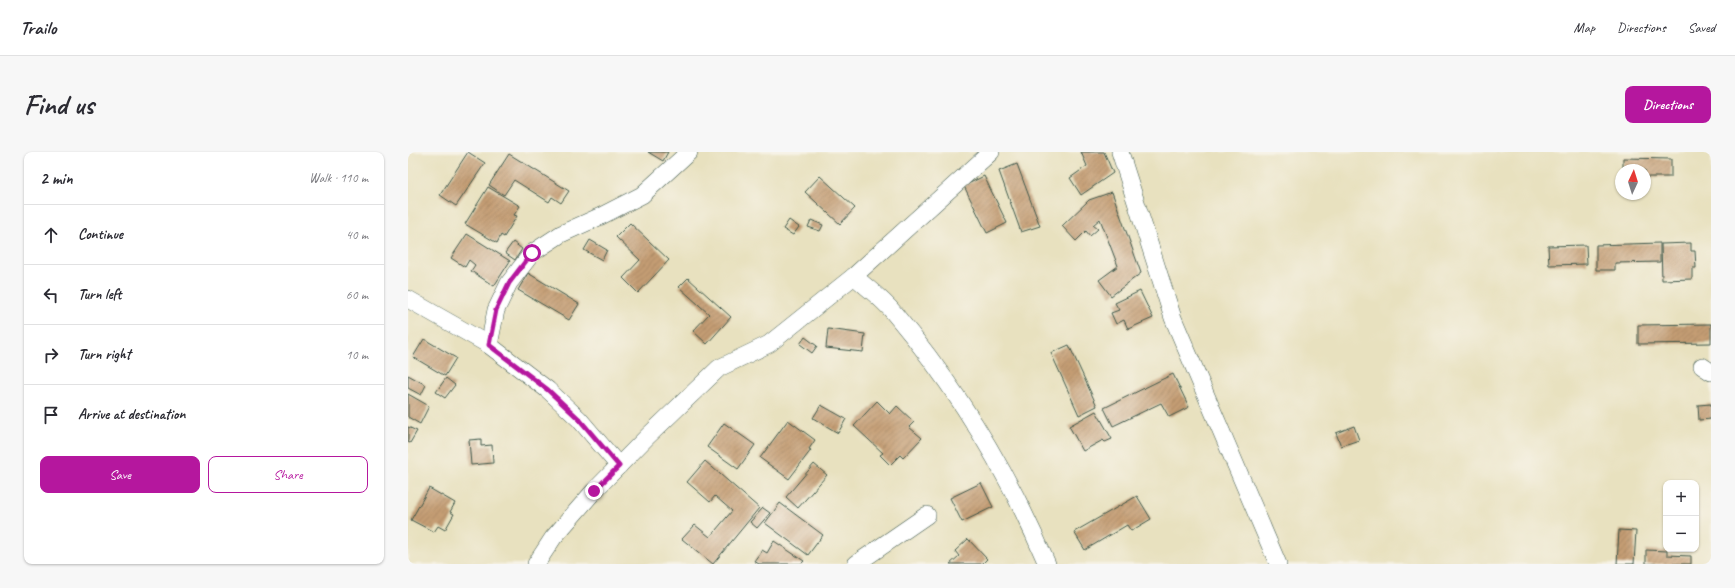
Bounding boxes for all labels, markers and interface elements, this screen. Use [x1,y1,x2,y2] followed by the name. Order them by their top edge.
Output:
[20,16,56,40] text: Trailo
[1574,19,1595,36] text: Map
[1617,19,1666,36] text: Directions
[1688,19,1715,36] text: Saved
[1625,86,1711,123] button: Directions
[24,87,94,122] text: Find us
[1615,164,1651,200] north arrow
[40,168,73,189] text: 2 min
[309,170,368,186] text: Walk · 110 m
[40,224,62,246] icon: ahead
[78,225,123,244] text: Continue
[346,227,368,243] text: 40 m
[523,244,541,262] route start
[40,284,62,306] icon: left
[78,285,121,304] text: Turn left
[346,287,368,303] text: 60 m
[40,344,62,366] icon: right
[78,345,131,364] text: Turn right
[346,347,368,363] text: 10 m
[40,404,62,426] icon: arrive
[78,405,185,424] text: Arrive at destination
[40,456,200,493] button: Save
[208,456,368,493] button: Share
[1663,480,1699,552] map controls
[1663,480,1699,516] button: +
[585,482,603,500] route end
[1663,516,1699,552] button: −

